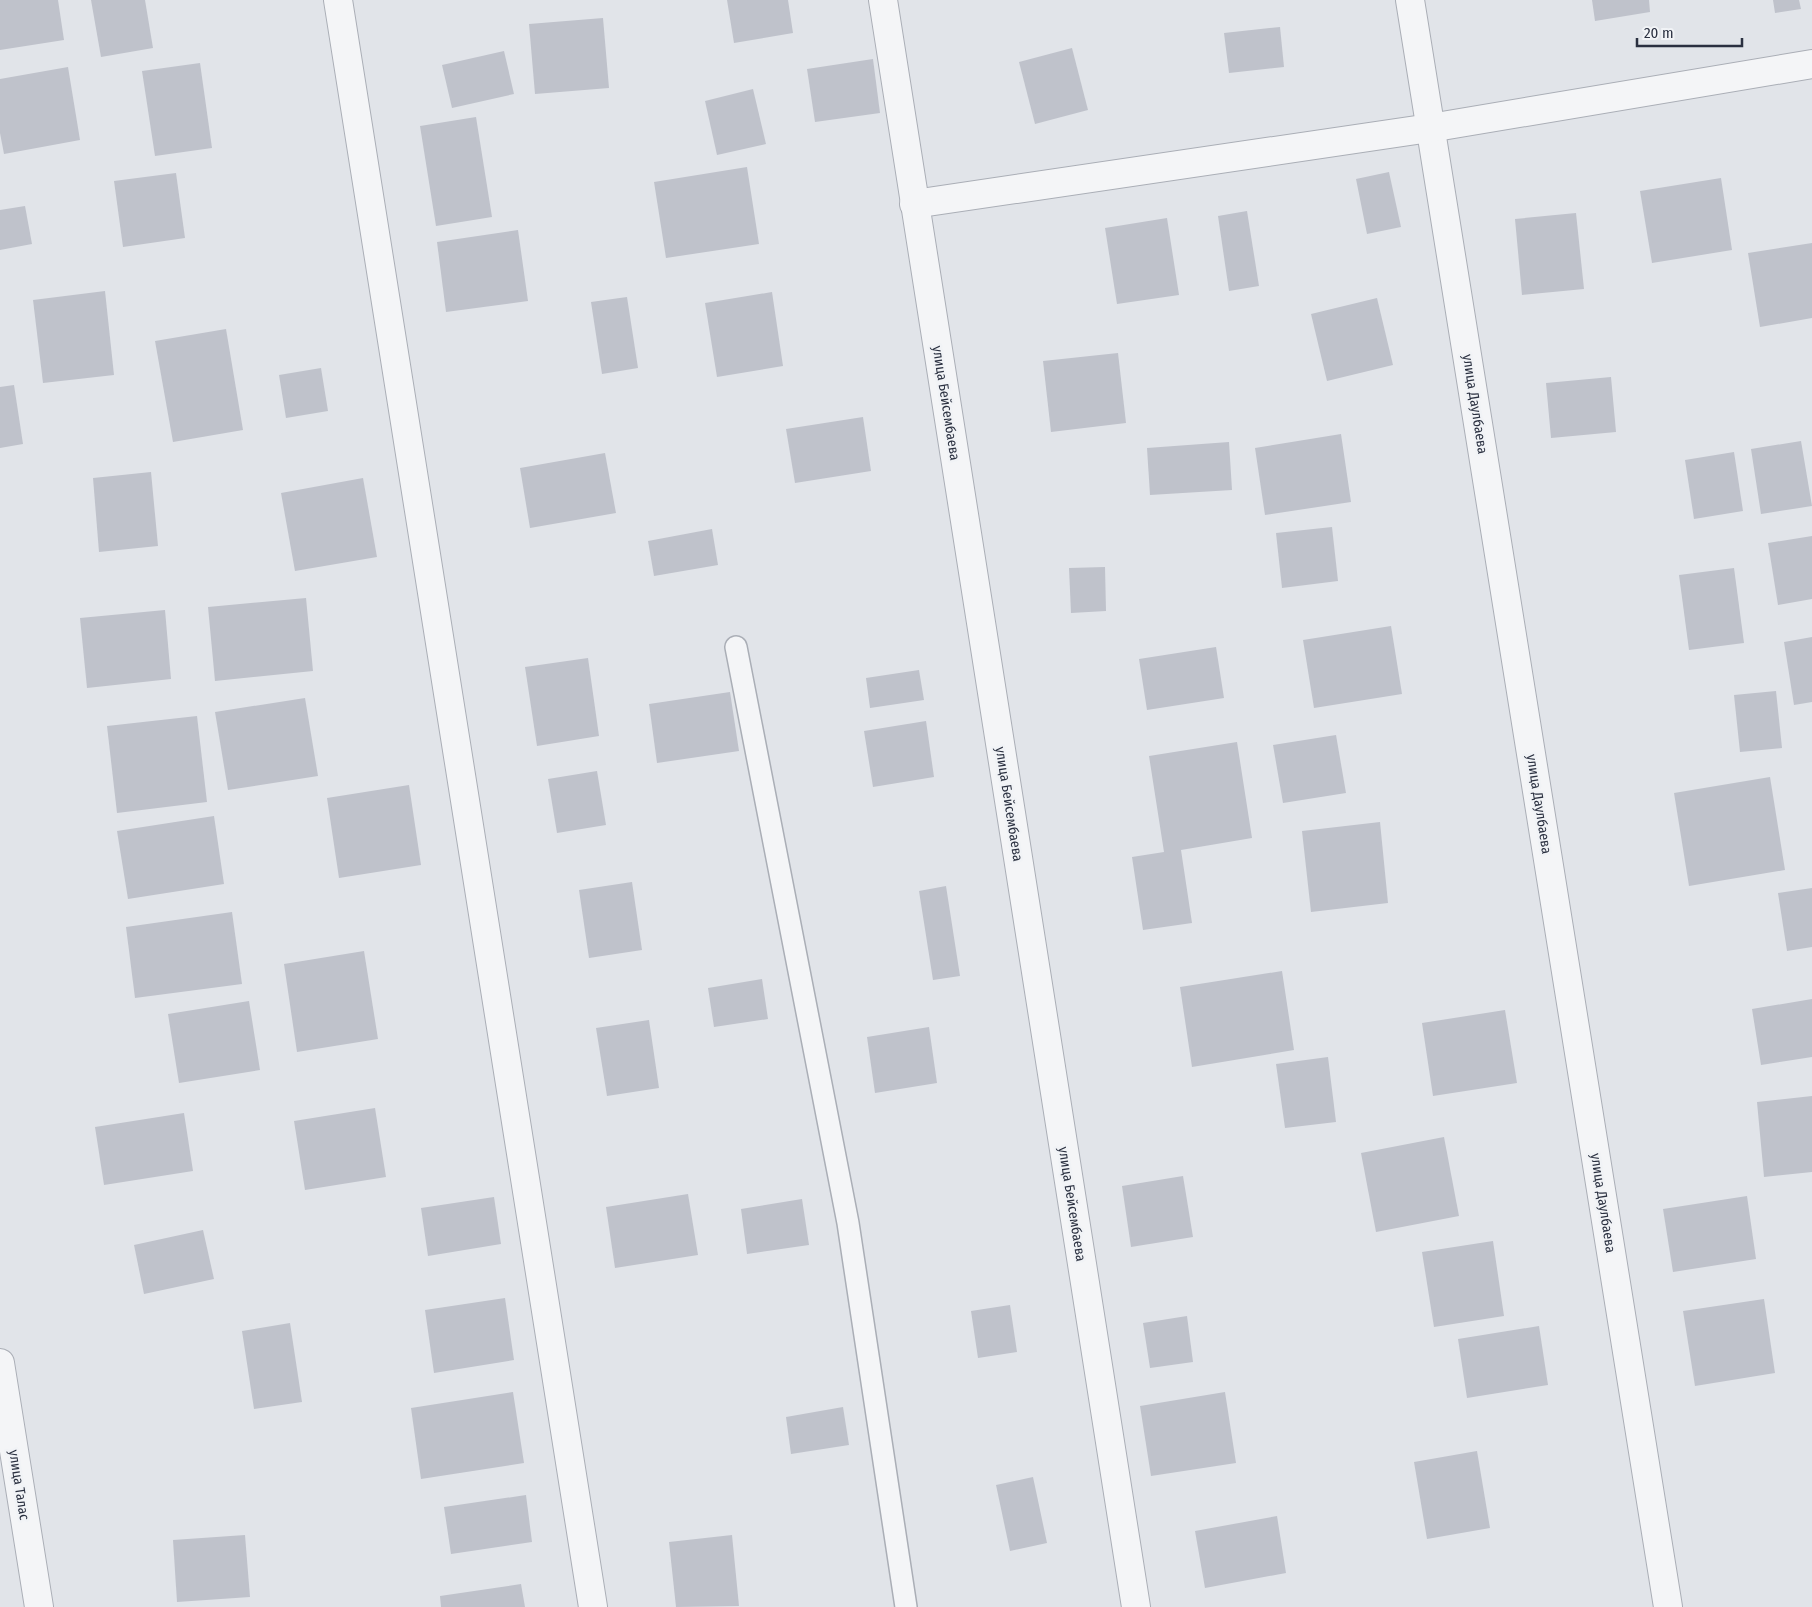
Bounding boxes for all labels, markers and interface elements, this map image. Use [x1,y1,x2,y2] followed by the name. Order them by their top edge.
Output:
[1637,15,1742,47] scale bar
[1644,24,1674,42] text: 20 m
[929,344,963,462] street label: улица Бейсембаева
[1459,353,1491,455] street label: улица Даулбаева
[992,745,1026,863] street label: улица Бейсембаева
[1523,753,1555,855] street label: улица Даулбаева
[1055,1145,1089,1263] street label: улица Бейсембаева
[1587,1152,1619,1254] street label: улица Даулбаева
[5,1449,33,1521] street label: улица Талас

